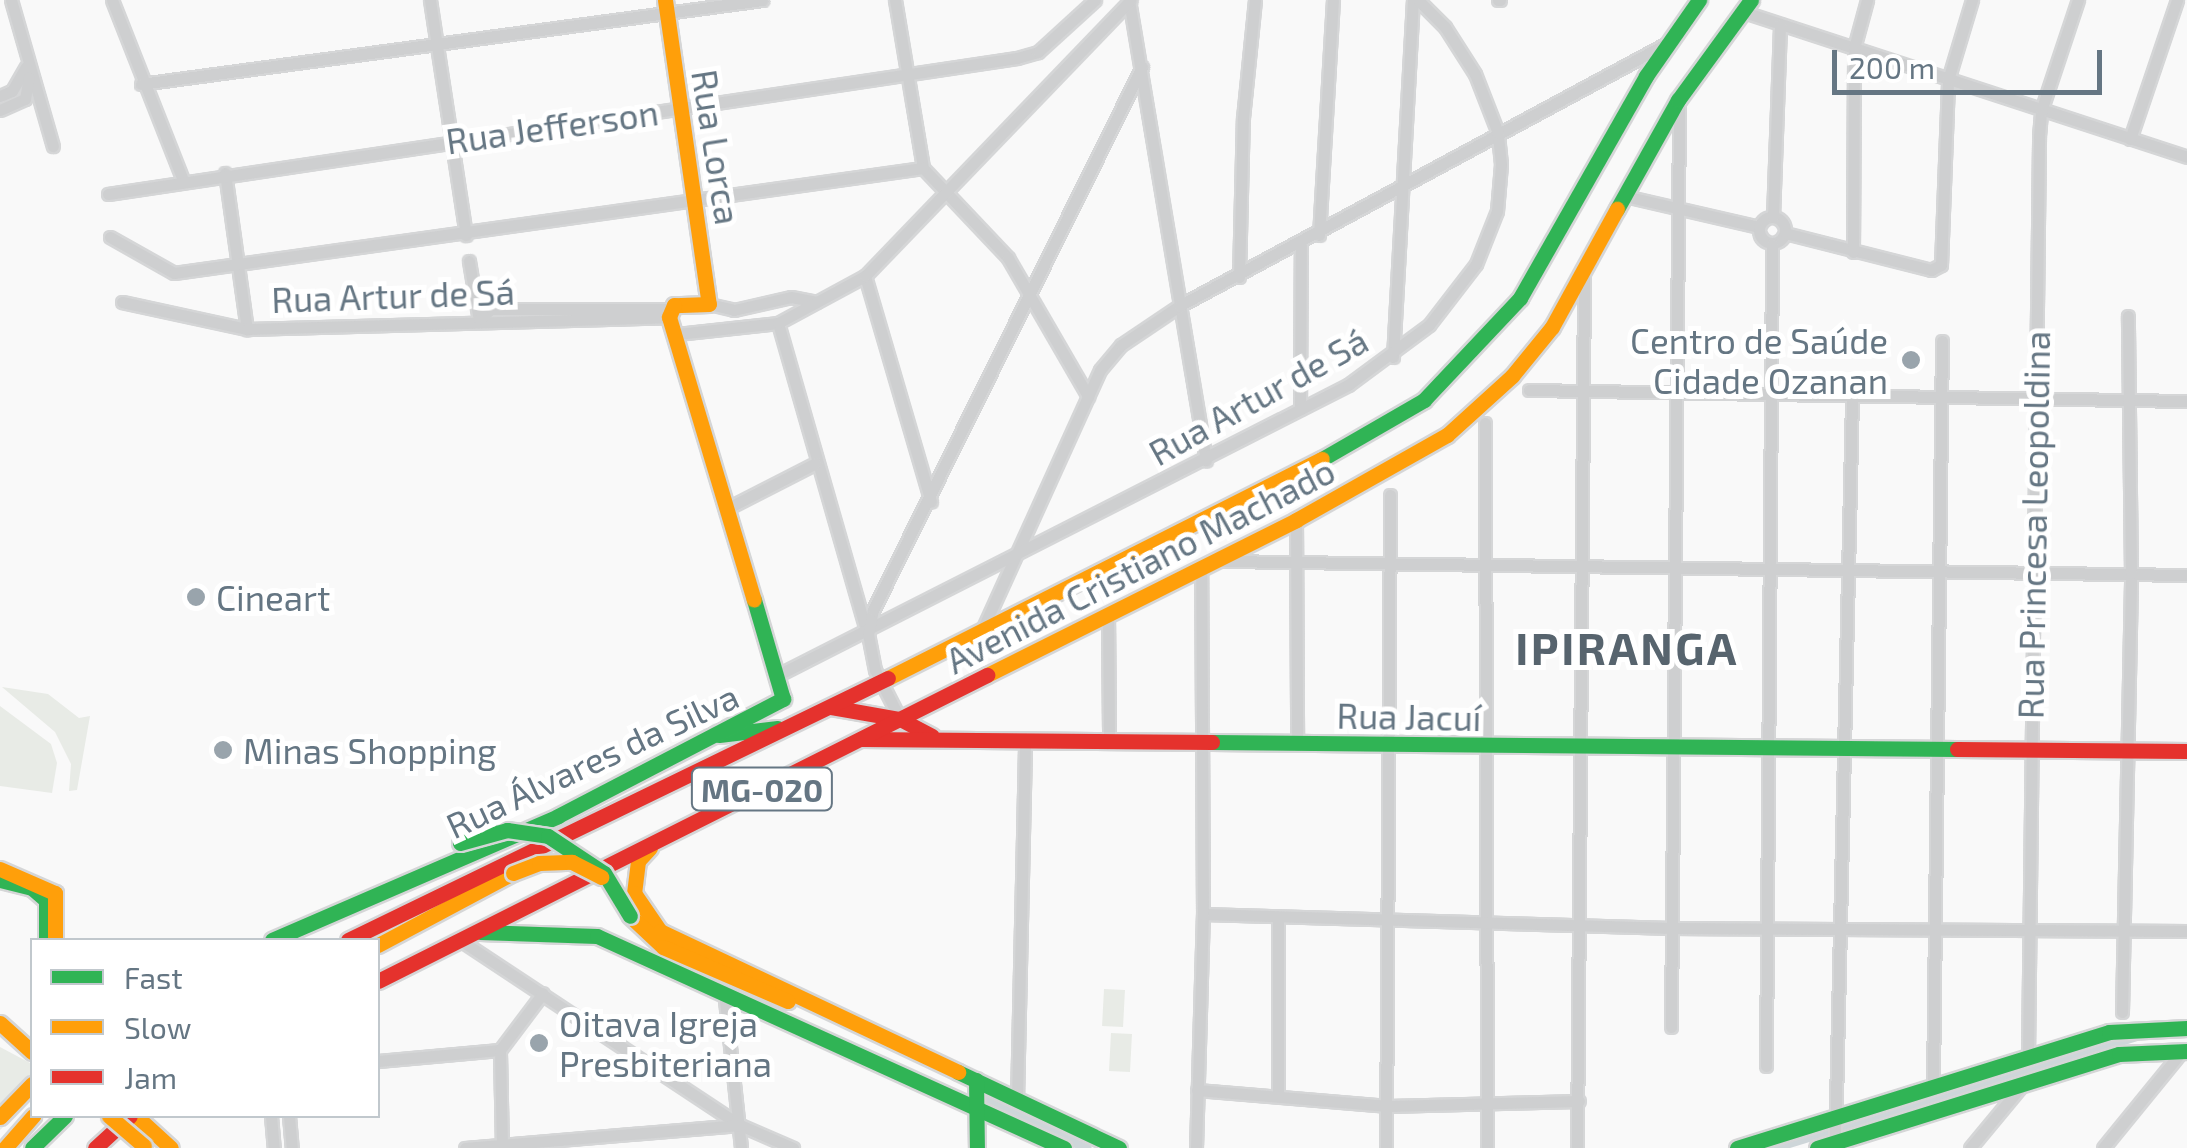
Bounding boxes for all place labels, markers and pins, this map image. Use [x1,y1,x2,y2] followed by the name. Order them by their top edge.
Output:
[1630,319,1888,401] place label: Centro de Saúde Cidade Ozanan
[1898,347,1924,373] marker: Centro de Saúde Cidade Ozanan
[216,576,330,618] place label: Cineart
[185,586,207,608] marker: Cineart
[243,729,497,771] place label: Minas Shopping
[212,739,234,761] marker: Minas Shopping
[559,1002,772,1084] place label: Oitava Igreja Presbiteriana
[528,1032,550,1054] marker: Oitava Igreja Presbiteriana

